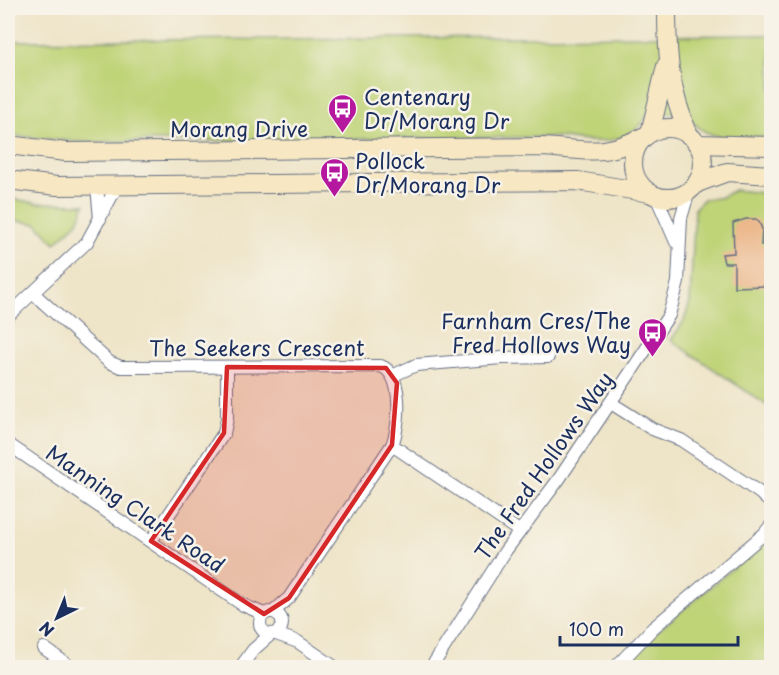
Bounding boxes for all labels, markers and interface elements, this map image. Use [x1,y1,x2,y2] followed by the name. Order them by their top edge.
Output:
[364,80,510,136] place label: Centenary Dr/Morang Dr
[327,92,359,134] bus stop icon: Centenary Dr/Morang Dr
[170,112,308,144] street label: Morang Drive
[355,144,501,200] place label: Pollock Dr/Morang Dr
[318,156,350,198] bus stop icon: Pollock Dr/Morang Dr
[441,304,631,360] place label: Farnham Cres/The Fred Hollows Way
[636,316,668,358] bus stop icon: Farnham Cres/The Fred Hollows Way
[149,331,365,363] street label: The Seekers Crescent
[466,364,620,566] street label: The Fred Hollows Way
[40,436,232,580] street label: Manning Clark Road
[27,588,87,648] north arrow
[560,609,738,647] scale bar
[569,615,624,642] text: 100 m
[33,617,59,643] text: N

